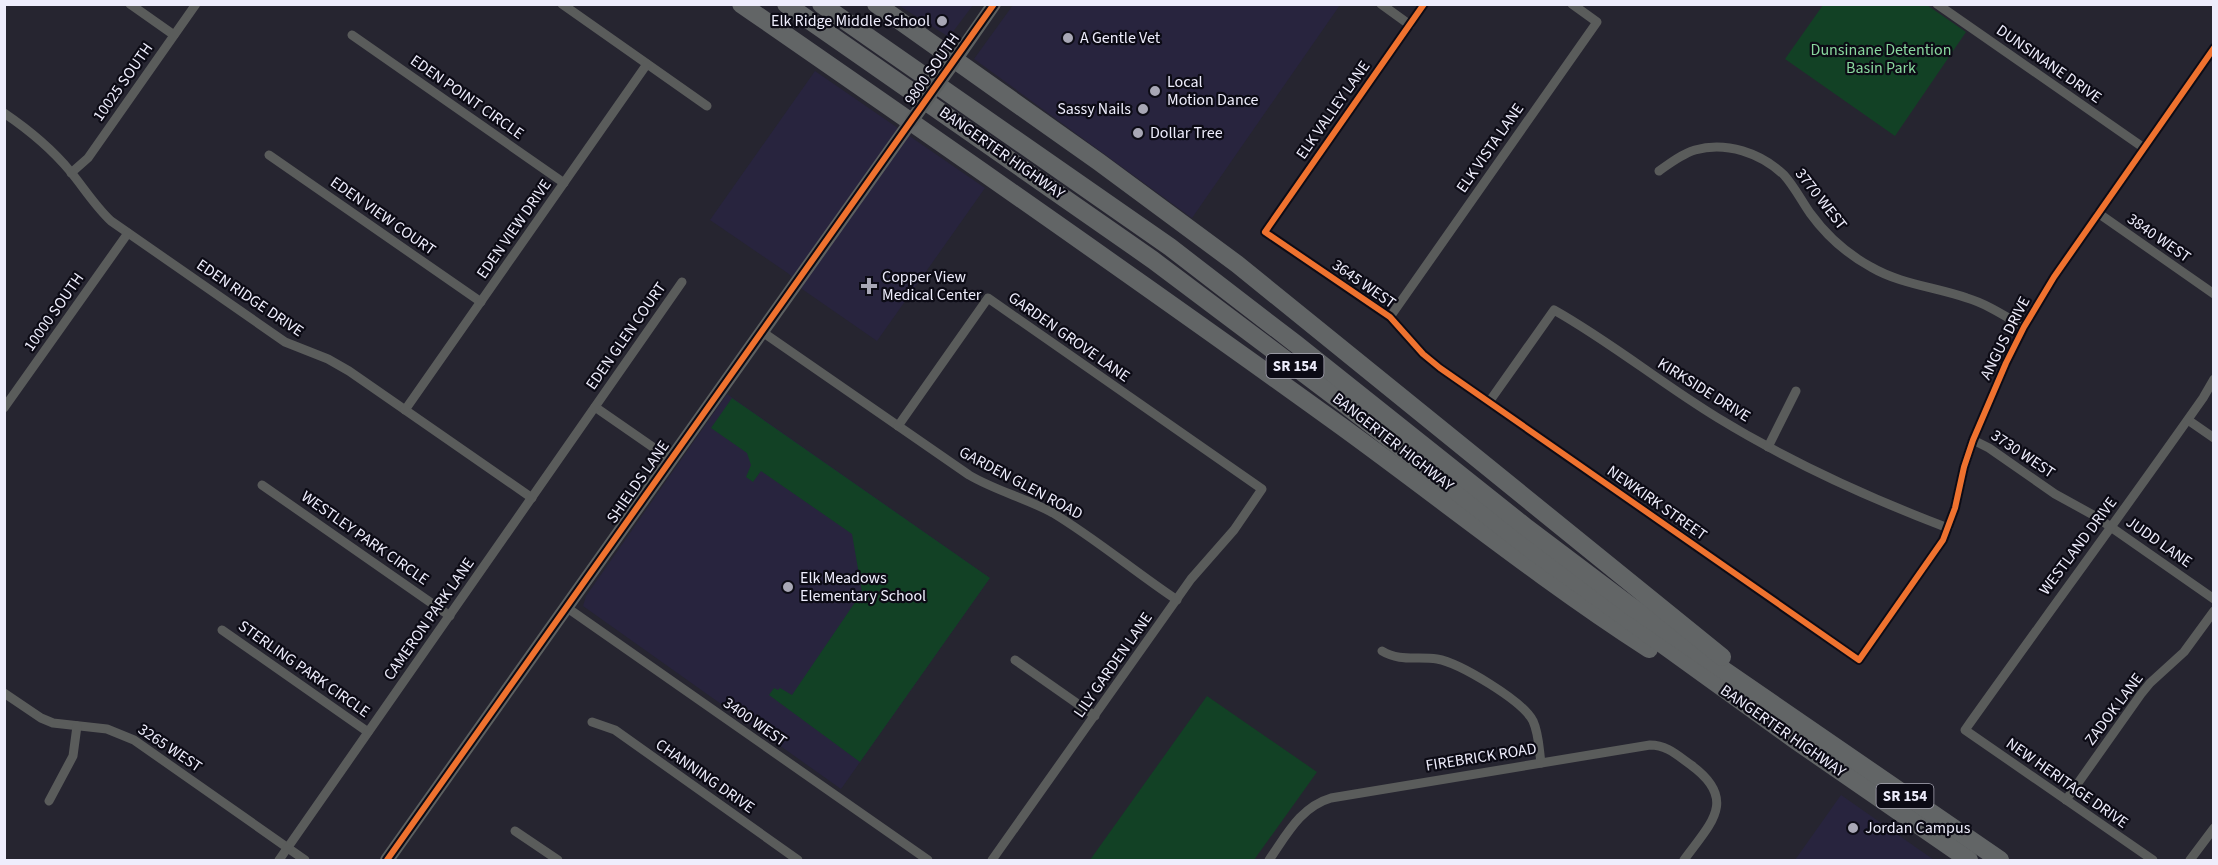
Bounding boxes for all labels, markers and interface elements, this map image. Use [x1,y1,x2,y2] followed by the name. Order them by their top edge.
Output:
[771,10,930,32] place label: Elk Ridge Middle School
[935,14,949,28] marker: Elk Ridge Middle School
[1992,19,2106,109] street label: DUNSINANE DRIVE
[1080,27,1161,49] place label: A Gentle Vet
[899,28,965,110] street label: 9800 SOUTH
[1061,31,1075,45] marker: A Gentle Vet
[88,38,158,126] street label: 10025 SOUTH
[1811,39,1951,79] park label: Dunsinane Detention Basin Park
[406,50,528,144] street label: EDEN POINT CIRCLE
[1291,56,1375,164] street label: ELK VALLEY LANE
[1167,71,1259,111] place label: Local Motion Dance
[1148,84,1162,98] marker: Local Motion Dance
[1057,98,1131,120] place label: Sassy Nails
[1451,99,1529,197] street label: ELK VISTA LANE
[935,101,1069,205] street label: BANGERTER HIGHWAY
[1136,102,1150,116] marker: Sassy Nails
[1150,122,1223,144] place label: Dollar Tree
[1131,126,1145,140] marker: Dollar Tree
[1790,164,1852,235] street label: 3770 WEST
[326,171,440,261] street label: EDEN VIEW COURT
[472,175,556,283] street label: EDEN VIEW DRIVE
[2123,208,2195,268] street label: 3840 WEST
[192,254,308,342] street label: EDEN RIDGE DRIVE
[1328,254,1400,314] street label: 3645 WEST
[882,266,982,306] place label: Copper View Medical Center
[19,268,89,356] street label: 10000 SOUTH
[581,277,672,394] street label: EDEN GLEN COURT
[860,277,878,295] marker: Copper View Medical Center
[1004,287,1134,387] street label: GARDEN GROVE LANE
[1975,293,2035,383] street label: ANGUS DRIVE
[1653,353,1755,427] street label: KIRKSIDE DRIVE
[1266,354,1324,378] road number: SR 154
[1328,388,1459,497] street label: BANGERTER HIGHWAY
[1987,425,2060,484] street label: 3730 WEST
[601,436,675,528] street label: SHIELDS LANE
[955,441,1087,525] street label: GARDEN GLEN ROAD
[1602,460,1712,546] street label: NEWKIRK STREET
[297,486,433,590] street label: WESTLEY PARK CIRCLE
[2034,492,2122,600] street label: WESTLAND DRIVE
[2121,511,2197,573] street label: JUDD LANE
[378,553,480,685] street label: CAMERON PARK LANE
[800,567,926,607] place label: Elk Meadows Elementary School
[781,580,795,594] marker: Elk Meadows Elementary School
[1068,608,1158,722] street label: LILY GARDEN LANE
[234,615,374,723] street label: STERLING PARK CIRCLE
[2080,668,2148,750] street label: ZADOK LANE
[1716,679,1850,783] street label: BANGERTER HIGHWAY
[719,692,791,752] street label: 3400 WEST
[134,719,207,778] street label: 3265 WEST
[2001,733,2133,833] street label: NEW HERITAGE DRIVE
[651,734,759,818] street label: CHANNING DRIVE
[1424,737,1538,777] street label: FIREBRICK ROAD
[1876,784,1934,808] road number: SR 154
[1865,817,1971,839] place label: Jordan Campus
[1846,821,1860,835] marker: Jordan Campus

